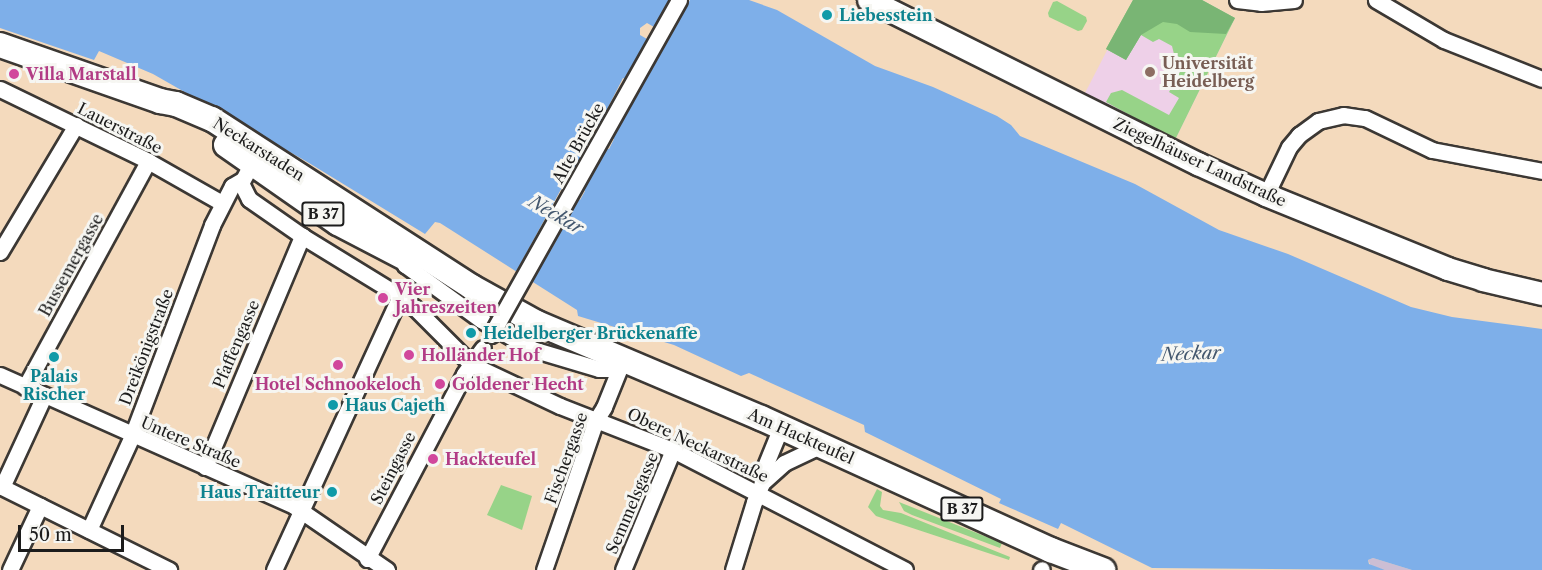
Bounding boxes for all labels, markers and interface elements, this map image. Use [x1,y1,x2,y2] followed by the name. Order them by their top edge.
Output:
[839,5,933,25] place label: Liebesstein
[820,8,834,22] marker: Liebesstein
[1162,53,1254,91] place label: Universität Heidelberg
[26,64,137,84] place label: Villa Marstall
[1143,65,1157,79] marker: Universität Heidelberg
[7,67,21,81] marker: Villa Marstall
[75,99,165,157] street label: Lauerstraße
[548,99,608,187] street label: Alte Brücke
[210,113,308,185] street label: Neckarstaden
[1111,113,1289,211] street label: Ziegelhäuser Landstraße
[525,191,587,239] water label: Neckar
[300,202,346,226] road number: B 37
[35,210,107,320] street label: Bussemergasse
[395,279,497,317] place label: Vier Jahreszeiten
[115,286,177,408] street label: Dreikönigstraße
[376,291,390,305] marker: Vier Jahreszeiten
[209,297,263,391] street label: Pfaffengasse
[483,323,698,343] place label: Heidelberger Brückenaffe
[464,326,478,340] marker: Heidelberger Brückenaffe
[1161,342,1221,366] water label: Neckar
[421,345,540,365] place label: Holländer Hof
[402,348,416,362] marker: Holländer Hof
[47,350,61,364] marker: Palais Rischer
[331,358,345,372] marker: Hotel Schnookeloch
[23,366,85,404] place label: Palais Rischer
[255,374,421,394] place label: Hotel Schnookeloch
[452,374,584,394] place label: Goldener Hecht
[433,377,447,391] marker: Goldener Hecht
[345,395,445,415] place label: Haus Cajeth
[326,398,340,412] marker: Haus Cajeth
[624,404,772,486] street label: Obere Neckarstraße
[745,404,857,468] street label: Am Hackteufel
[541,410,591,506] street label: Fischergasse
[138,412,244,472] street label: Untere Straße
[367,429,419,507] street label: Steingasse
[445,449,536,469] place label: Hackteufel
[602,449,662,557] street label: Semmelsgasse
[426,452,440,466] marker: Hackteufel
[199,482,320,502] place label: Haus Traitteur
[325,485,339,499] marker: Haus Traitteur
[940,497,984,521] road number: B 37
[21,513,128,551] scale bar
[29,524,72,546] text: 50 m

